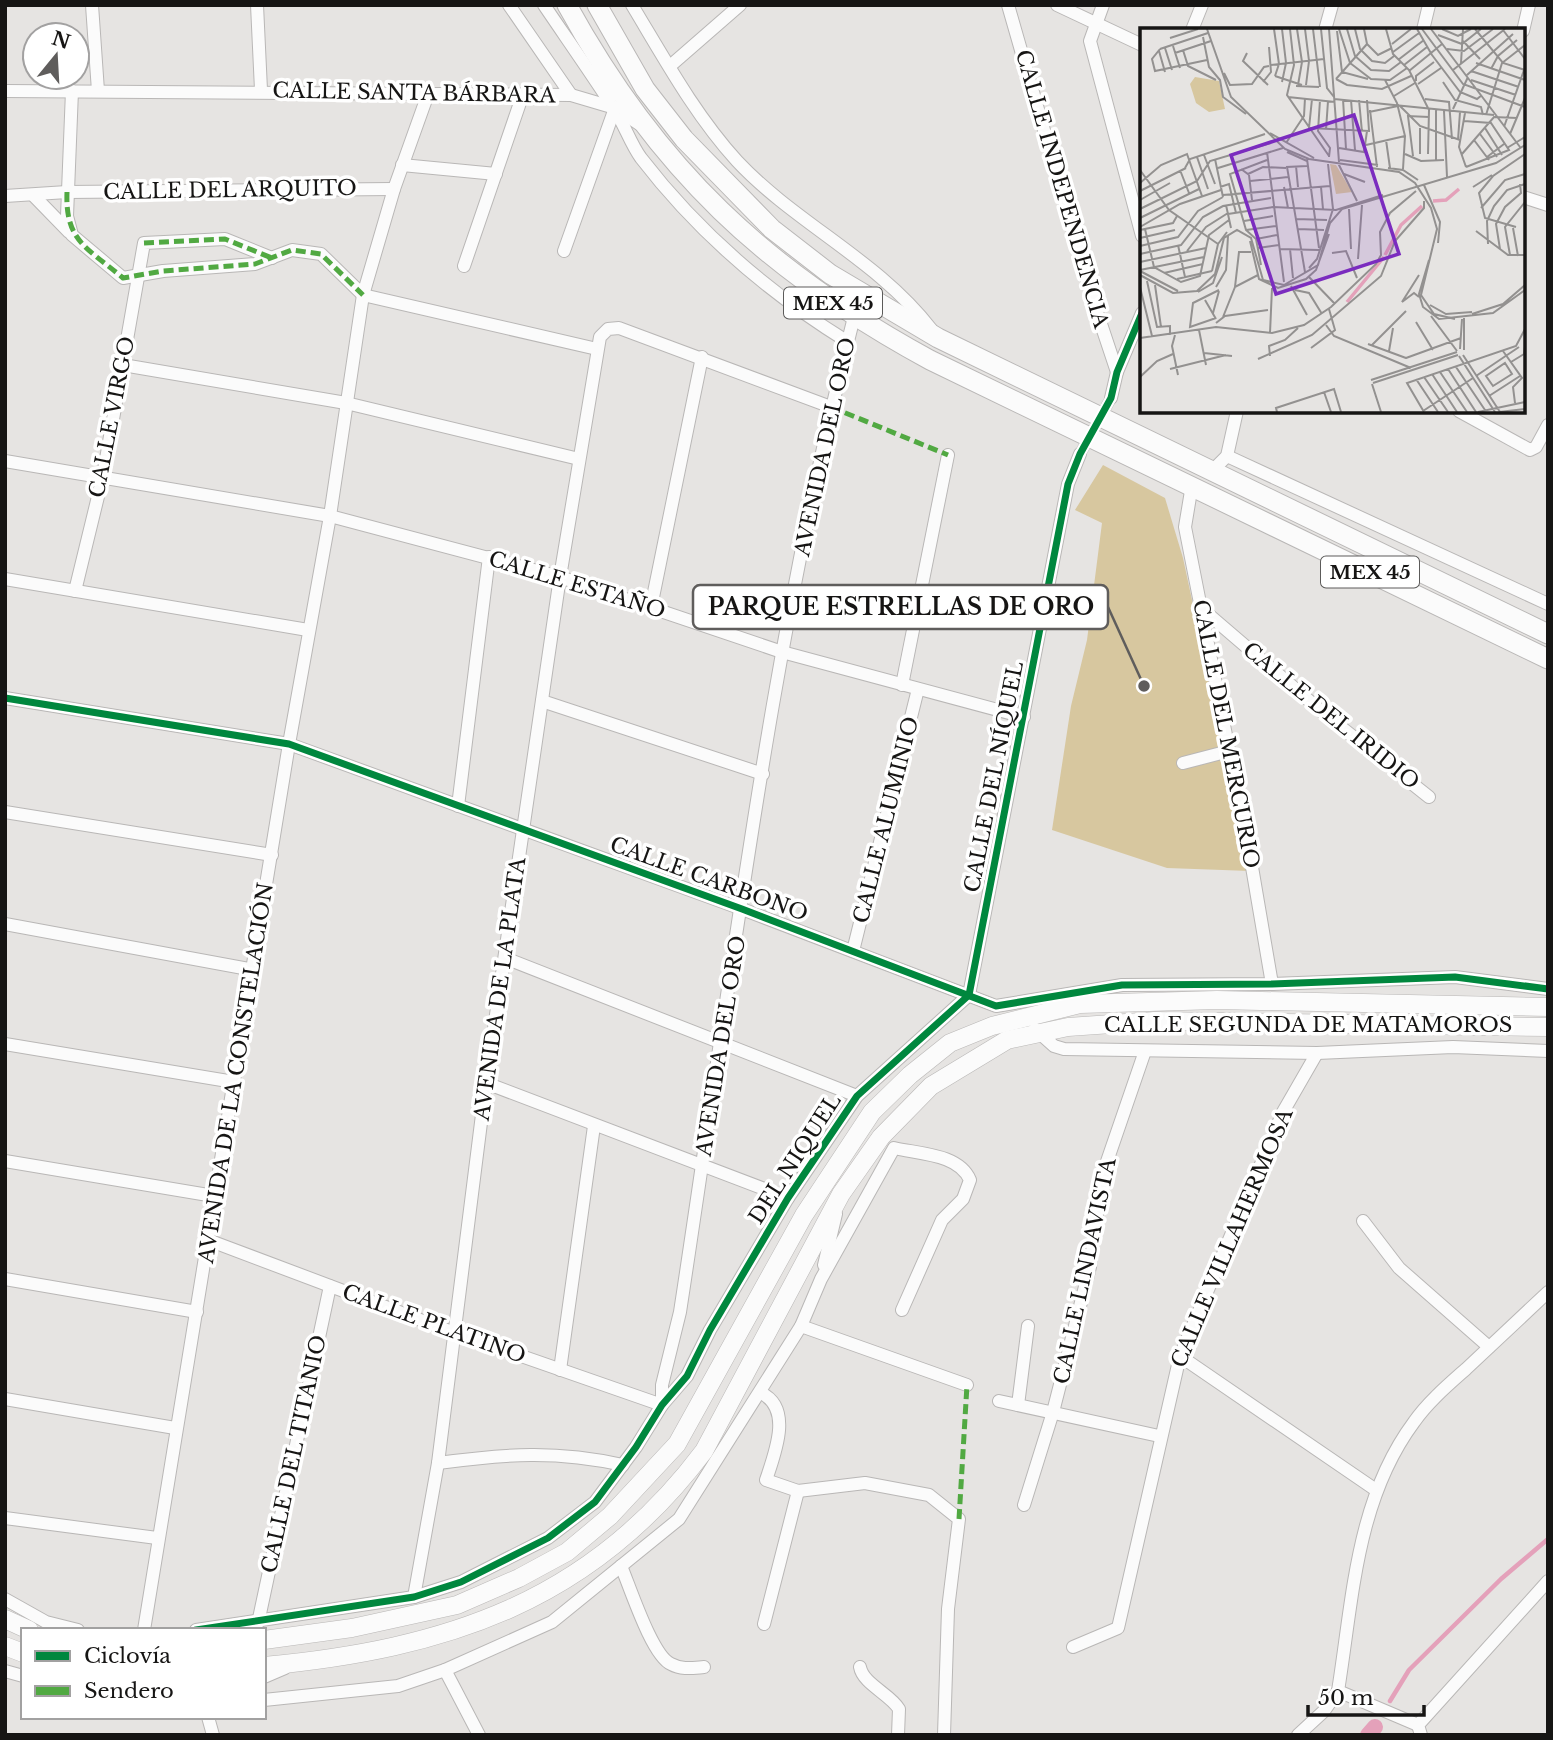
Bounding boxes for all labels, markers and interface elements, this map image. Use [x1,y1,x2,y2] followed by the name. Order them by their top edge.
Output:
[21,21,91,91] north arrow
[49,27,73,54] text: N
[1140,28,1525,413] inset map
[1010,47,1114,332] street label: CALLE INDEPENDENCIA
[272,78,557,108] street label: CALLE SANTA BÁRBARA
[103,175,357,205] street label: CALLE DEL ARQUITO
[784,288,882,318] road number: MEX 45
[84,334,140,500] street label: CALLE VIRGO
[789,335,861,560] street label: AVENIDA DEL ORO
[485,546,669,624] street label: CALLE ESTAÑO
[1321,556,1419,587] road number: MEX 45
[693,585,1108,629] callout: PARQUE ESTRELLAS DE ORO
[708,593,1094,621] text: PARQUE ESTRELLAS DE ORO
[1187,597,1265,871] street label: CALLE DEL MERCURIO
[1237,637,1425,795] street label: CALLE DEL IRIDIO
[959,659,1029,895] street label: CALLE DEL NÍQUEL
[848,714,924,926] street label: CALLE ALUMINIO
[606,831,812,927] street label: CALLE CARBONO
[469,855,531,1123] street label: AVENIDA DE LA PLATA
[193,881,279,1266] street label: AVENIDA DE LA CONSTELACIÓN
[691,934,751,1159] street label: AVENIDA DEL ORO
[1104,1012,1512,1038] street label: CALLE SEGUNDA DE MATAMOROS
[743,1089,847,1229] street label: DEL NIQUEL
[1166,1104,1299,1372] street label: CALLE VILLAHERMOSA
[1048,1155,1122,1386] street label: CALLE LINDAVISTA
[339,1279,529,1369] street label: CALLE PLATINO
[256,1333,332,1575] street label: CALLE DEL TITANIO
[21,1628,266,1719] legend
[84,1643,171,1669] text: Ciclovía
[1308,1674,1424,1718] scale bar
[84,1678,174,1704] text: Sendero
[1318,1685,1374,1711] text: 50 m

